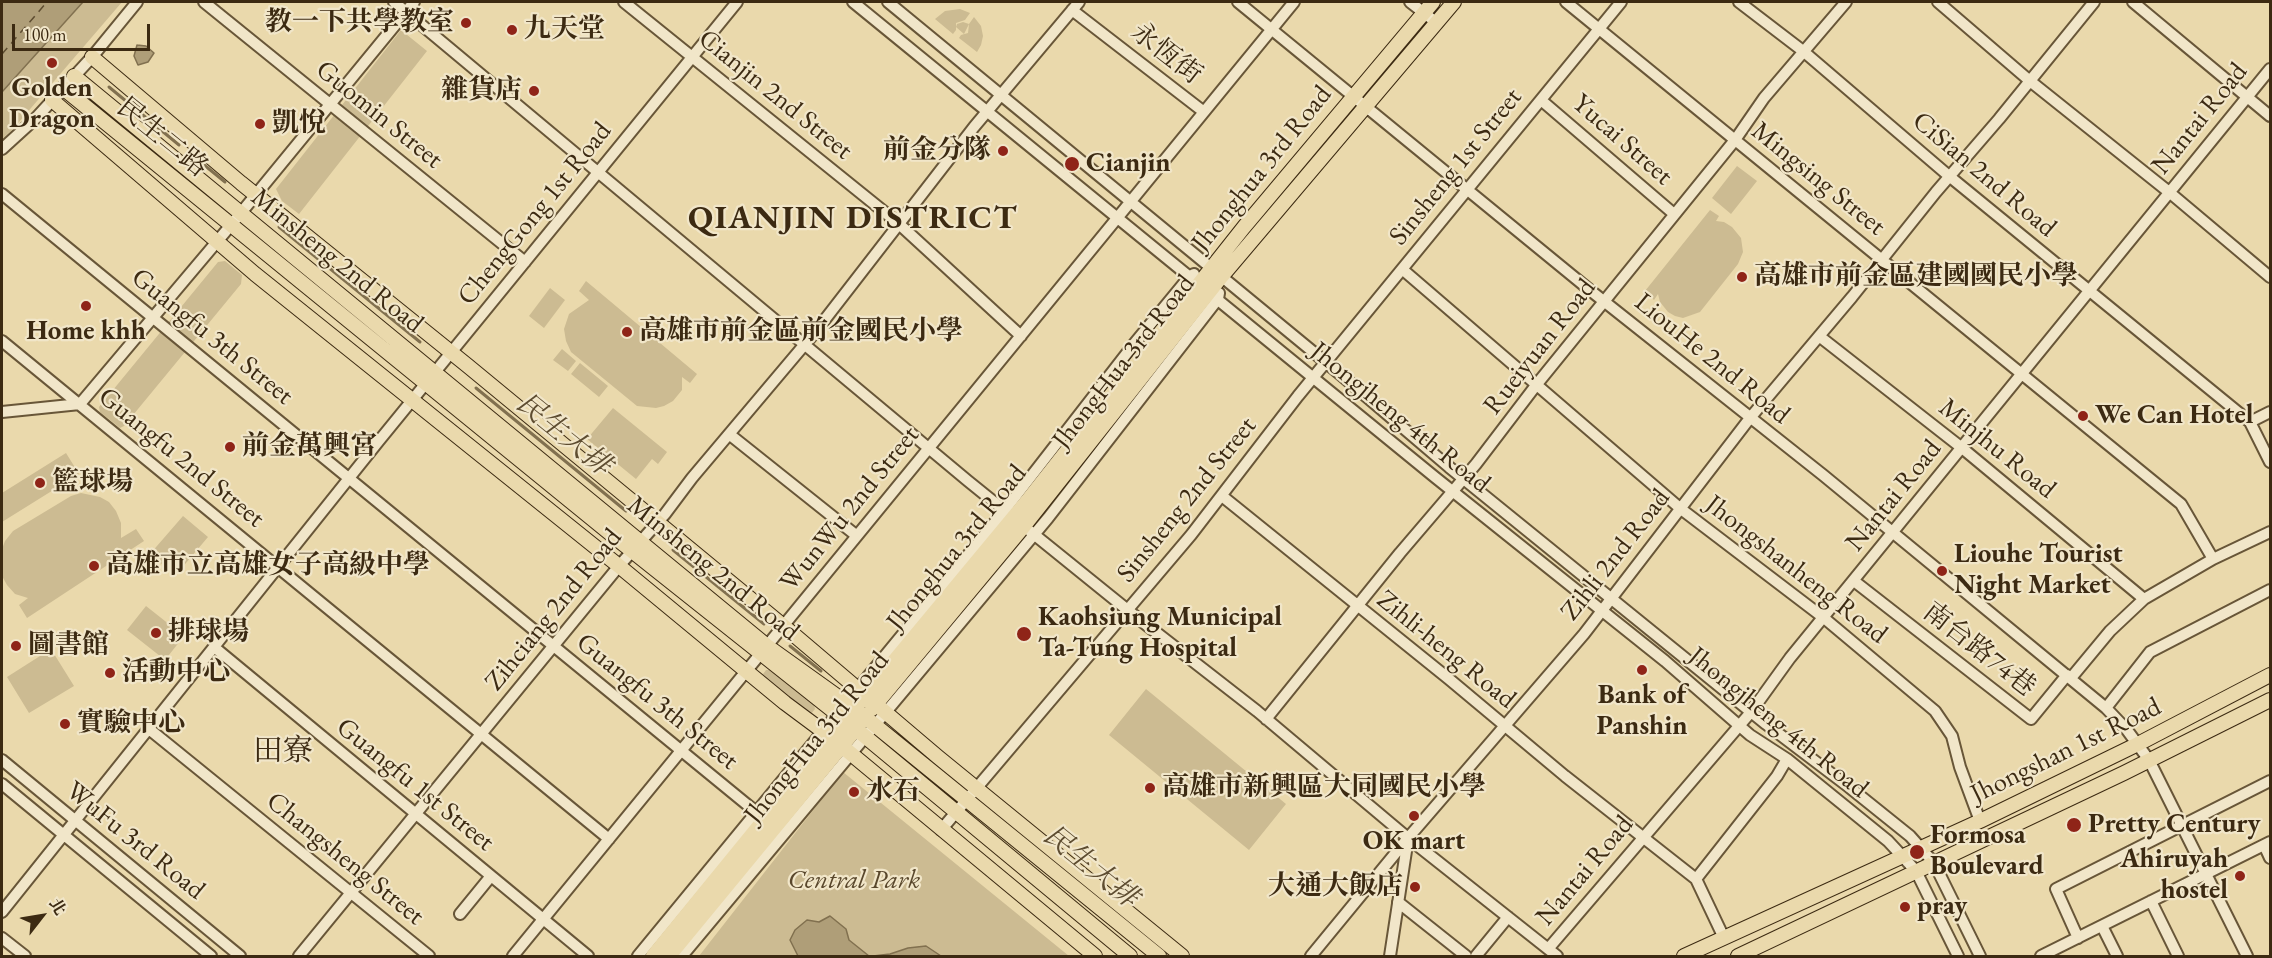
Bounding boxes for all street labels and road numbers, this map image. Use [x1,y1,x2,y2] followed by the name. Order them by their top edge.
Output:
[1124,16,1208,92] street label: 永恆街
[691,23,859,167] street label: Cianjin 2nd Street
[309,54,449,176] street label: Guomin Street
[2145,57,2255,181] street label: Nantai Road
[1185,79,1339,259] street label: Jhonghua 3rd Road
[1383,82,1529,252] street label: Sinsheng 1st Street
[1565,88,1679,192] street label: Yucai Street
[110,91,214,185] street label: 民生二路
[1905,105,2063,245] street label: CiSian 2nd Road
[1744,115,1892,243] street label: Mingsing Street
[451,116,619,312] street label: ChengGong 1st Road
[244,182,430,340] street label: Minsheng 2nd Road
[124,262,300,412] street label: Guangfu 3th Street
[1046,268,1202,456] street label: JhongHua 3rd Road
[1477,273,1603,421] street label: Rueiyuan Road
[1628,286,1796,432] street label: LiouHe 2nd Road
[1303,335,1497,501] street label: Jhongjheng 4th Road
[91,381,271,535] street label: Guangfu 2nd Street
[1932,392,2062,506] street label: Minjhu Road
[1110,411,1264,589] street label: Sinsheng 2nd Street
[773,420,927,598] street label: WunWu 2nd Street
[1839,434,1949,558] street label: Nantai Road
[880,458,1034,638] street label: Jhonghua 3rd Road
[1555,483,1677,627] street label: Zihli 2nd Road
[1698,489,1894,651] street label: Jhongshanheng Road
[620,490,806,648] street label: Minsheng 2nd Road
[479,522,629,698] street label: Zihciang 2nd Road
[1370,584,1522,716] street label: Zihli-heng Road
[1916,596,2042,704] street label: 南台路74巷
[569,627,745,777] street label: Guangfu 3th Street
[1681,640,1875,806] street label: Jhongjheng 4th Road
[738,645,896,831] street label: JhongHua 3rd Road
[1966,691,2166,811] street label: Jhongshan 1st Road
[330,711,500,859] street label: Guangfu 1st Street
[59,775,211,907] street label: WuFu 3rd Road
[260,785,430,933] street label: Changsheng Street
[1529,809,1641,933] street label: Nantai Road

